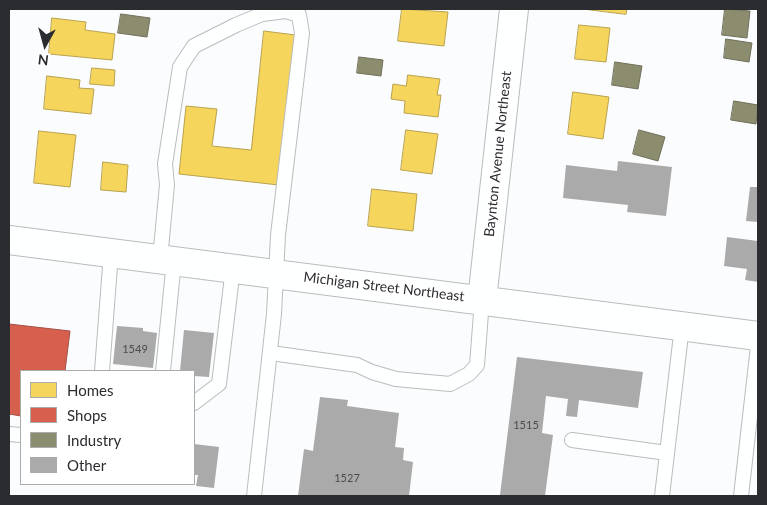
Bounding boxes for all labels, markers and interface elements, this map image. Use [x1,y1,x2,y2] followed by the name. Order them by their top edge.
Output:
[20,20,70,70] north arrow
[37,51,50,69] text: N
[481,70,515,238] street label: Baynton Avenue Northeast
[303,269,465,305] street label: Michigan Street Northeast
[122,342,148,356] house number: 1549
[20,370,195,485] legend
[67,381,113,399] text: Homes
[67,406,107,424] text: Shops
[513,418,539,432] house number: 1515
[67,431,121,449] text: Industry
[67,456,106,474] text: Other
[334,471,360,485] house number: 1527

